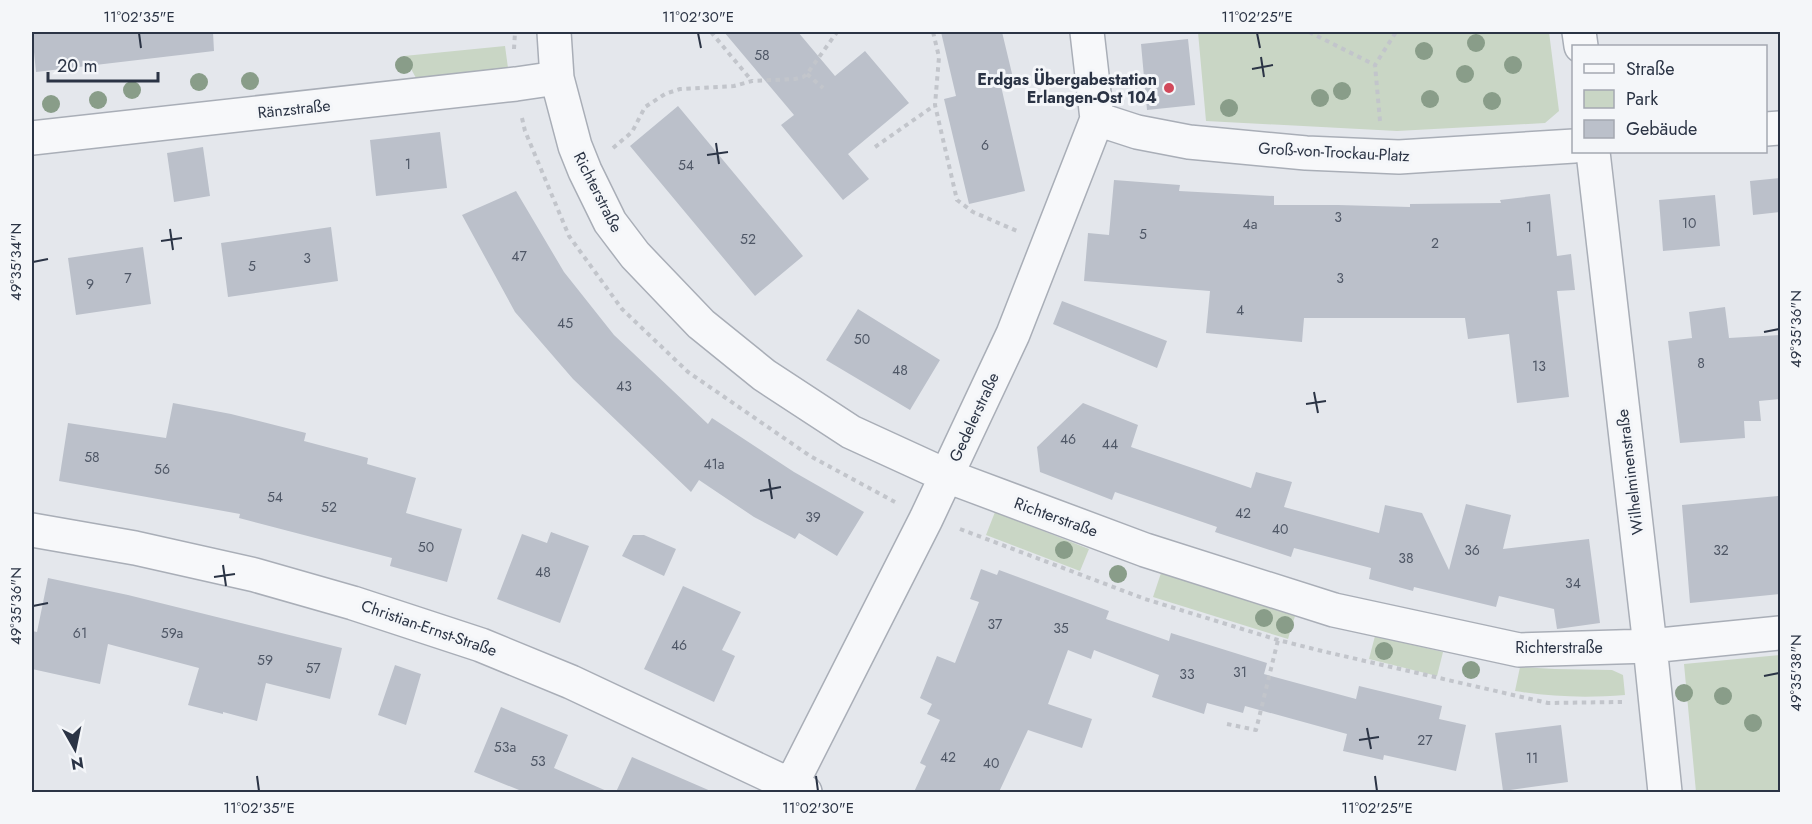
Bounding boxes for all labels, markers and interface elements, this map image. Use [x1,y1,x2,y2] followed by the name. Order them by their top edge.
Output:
[103,6,175,28] text: 11°02'35"E
[662,6,734,28] text: 11°02'30"E
[1221,6,1293,28] text: 11°02'25"E
[48,45,158,83] scale bar
[754,45,770,65] house number: 58
[1572,45,1767,153] legend
[57,53,97,79] text: 20 m
[1626,56,1674,82] text: Straße
[977,68,1157,109] place label: Erdgas Übergabestation Erlangen-Ost 104
[1162,81,1176,95] marker: Erdgas Übergabestation Erlangen-Ost 104
[1626,86,1658,112] text: Park
[256,94,332,124] street label: Ränzstraße
[1626,116,1697,142] text: Gebäude
[981,135,989,155] house number: 6
[1258,137,1411,167] street label: Groß-von-Trockau-Platz
[568,148,628,236] street label: Richterstraße
[405,154,411,174] house number: 1
[678,155,694,175] house number: 54
[1334,207,1342,227] house number: 3
[1682,213,1696,233] house number: 10
[1243,214,1257,234] house number: 4a
[1526,217,1532,237] house number: 1
[5,223,27,301] text: 49°35'34"N
[1139,224,1147,244] house number: 5
[740,229,756,249] house number: 52
[1431,233,1439,253] house number: 2
[511,246,527,266] house number: 47
[303,248,311,268] house number: 3
[248,256,256,276] house number: 5
[124,268,132,288] house number: 7
[1336,268,1344,288] house number: 3
[86,274,94,294] house number: 9
[1785,290,1807,368] text: 49°35'36"N
[1236,300,1244,320] house number: 4
[557,313,573,333] house number: 45
[854,329,870,349] house number: 50
[1697,353,1705,373] house number: 8
[1532,356,1546,376] house number: 13
[892,360,908,380] house number: 48
[943,369,1005,465] street label: Gedelerstraße
[616,376,632,396] house number: 43
[1611,408,1649,536] street label: Wilhelminenstraße
[1060,429,1076,449] house number: 46
[1102,434,1118,454] house number: 44
[84,447,100,467] house number: 58
[703,454,725,474] house number: 41a
[154,459,170,479] house number: 56
[267,487,283,507] house number: 54
[1011,491,1101,543] street label: Richterstraße
[321,497,337,517] house number: 52
[1235,503,1251,523] house number: 42
[805,507,821,527] house number: 39
[1272,519,1288,539] house number: 40
[418,537,434,557] house number: 50
[1464,540,1480,560] house number: 36
[1713,540,1729,560] house number: 32
[1398,548,1414,568] house number: 38
[535,562,551,582] house number: 48
[5,567,27,645] text: 49°35'36"N
[1565,573,1581,593] house number: 34
[358,594,500,662] street label: Christian-Ernst-Straße
[988,614,1003,634] house number: 37
[1053,618,1069,638] house number: 35
[73,623,87,643] house number: 61
[161,623,183,643] house number: 59a
[1785,634,1807,712] text: 49°35'38"N
[671,635,687,655] house number: 46
[1515,636,1603,659] street label: Richterstraße
[257,650,273,670] house number: 59
[305,658,321,678] house number: 57
[1233,662,1247,682] house number: 31
[1179,664,1195,684] house number: 33
[45,719,105,779] north arrow
[1417,730,1433,750] house number: 27
[494,737,516,757] house number: 53a
[940,747,956,767] house number: 42
[1526,748,1538,768] house number: 11
[69,751,85,776] text: N
[530,751,546,771] house number: 53
[983,753,999,773] house number: 40
[223,797,295,819] text: 11°02'35"E
[782,797,854,819] text: 11°02'30"E
[1341,797,1413,819] text: 11°02'25"E

